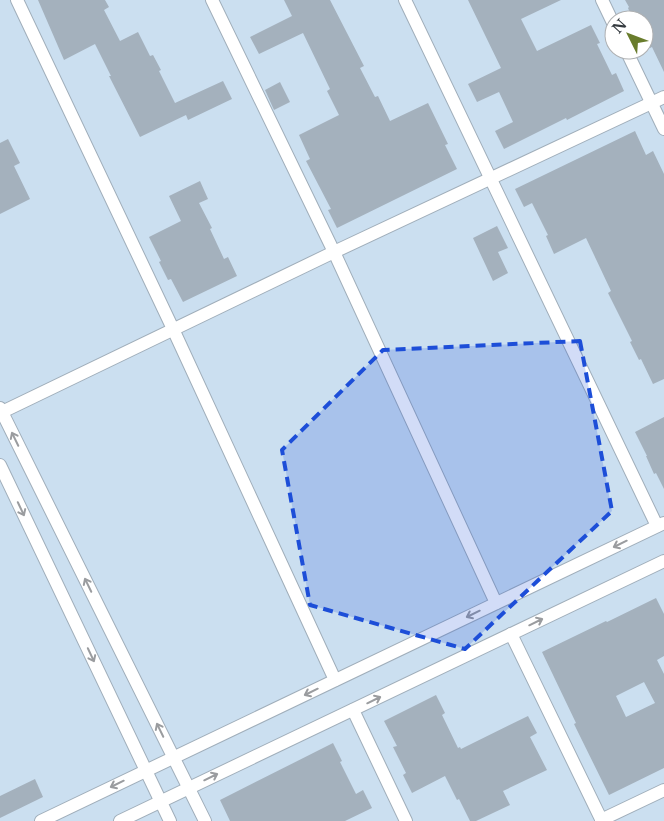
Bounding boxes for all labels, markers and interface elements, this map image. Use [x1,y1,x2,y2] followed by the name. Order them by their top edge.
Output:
[604,10,654,60] north arrow
[608,15,630,37] text: N
[10,432,20,447] one-way arrow
[17,501,26,516] one-way arrow
[613,540,628,549] one-way arrow
[83,578,92,593] one-way arrow
[466,610,481,619] one-way arrow
[528,617,543,626] one-way arrow
[87,647,96,662] one-way arrow
[304,688,319,697] one-way arrow
[366,695,381,704] one-way arrow
[155,723,165,738] one-way arrow
[203,772,218,782] one-way arrow
[110,780,125,790] one-way arrow

